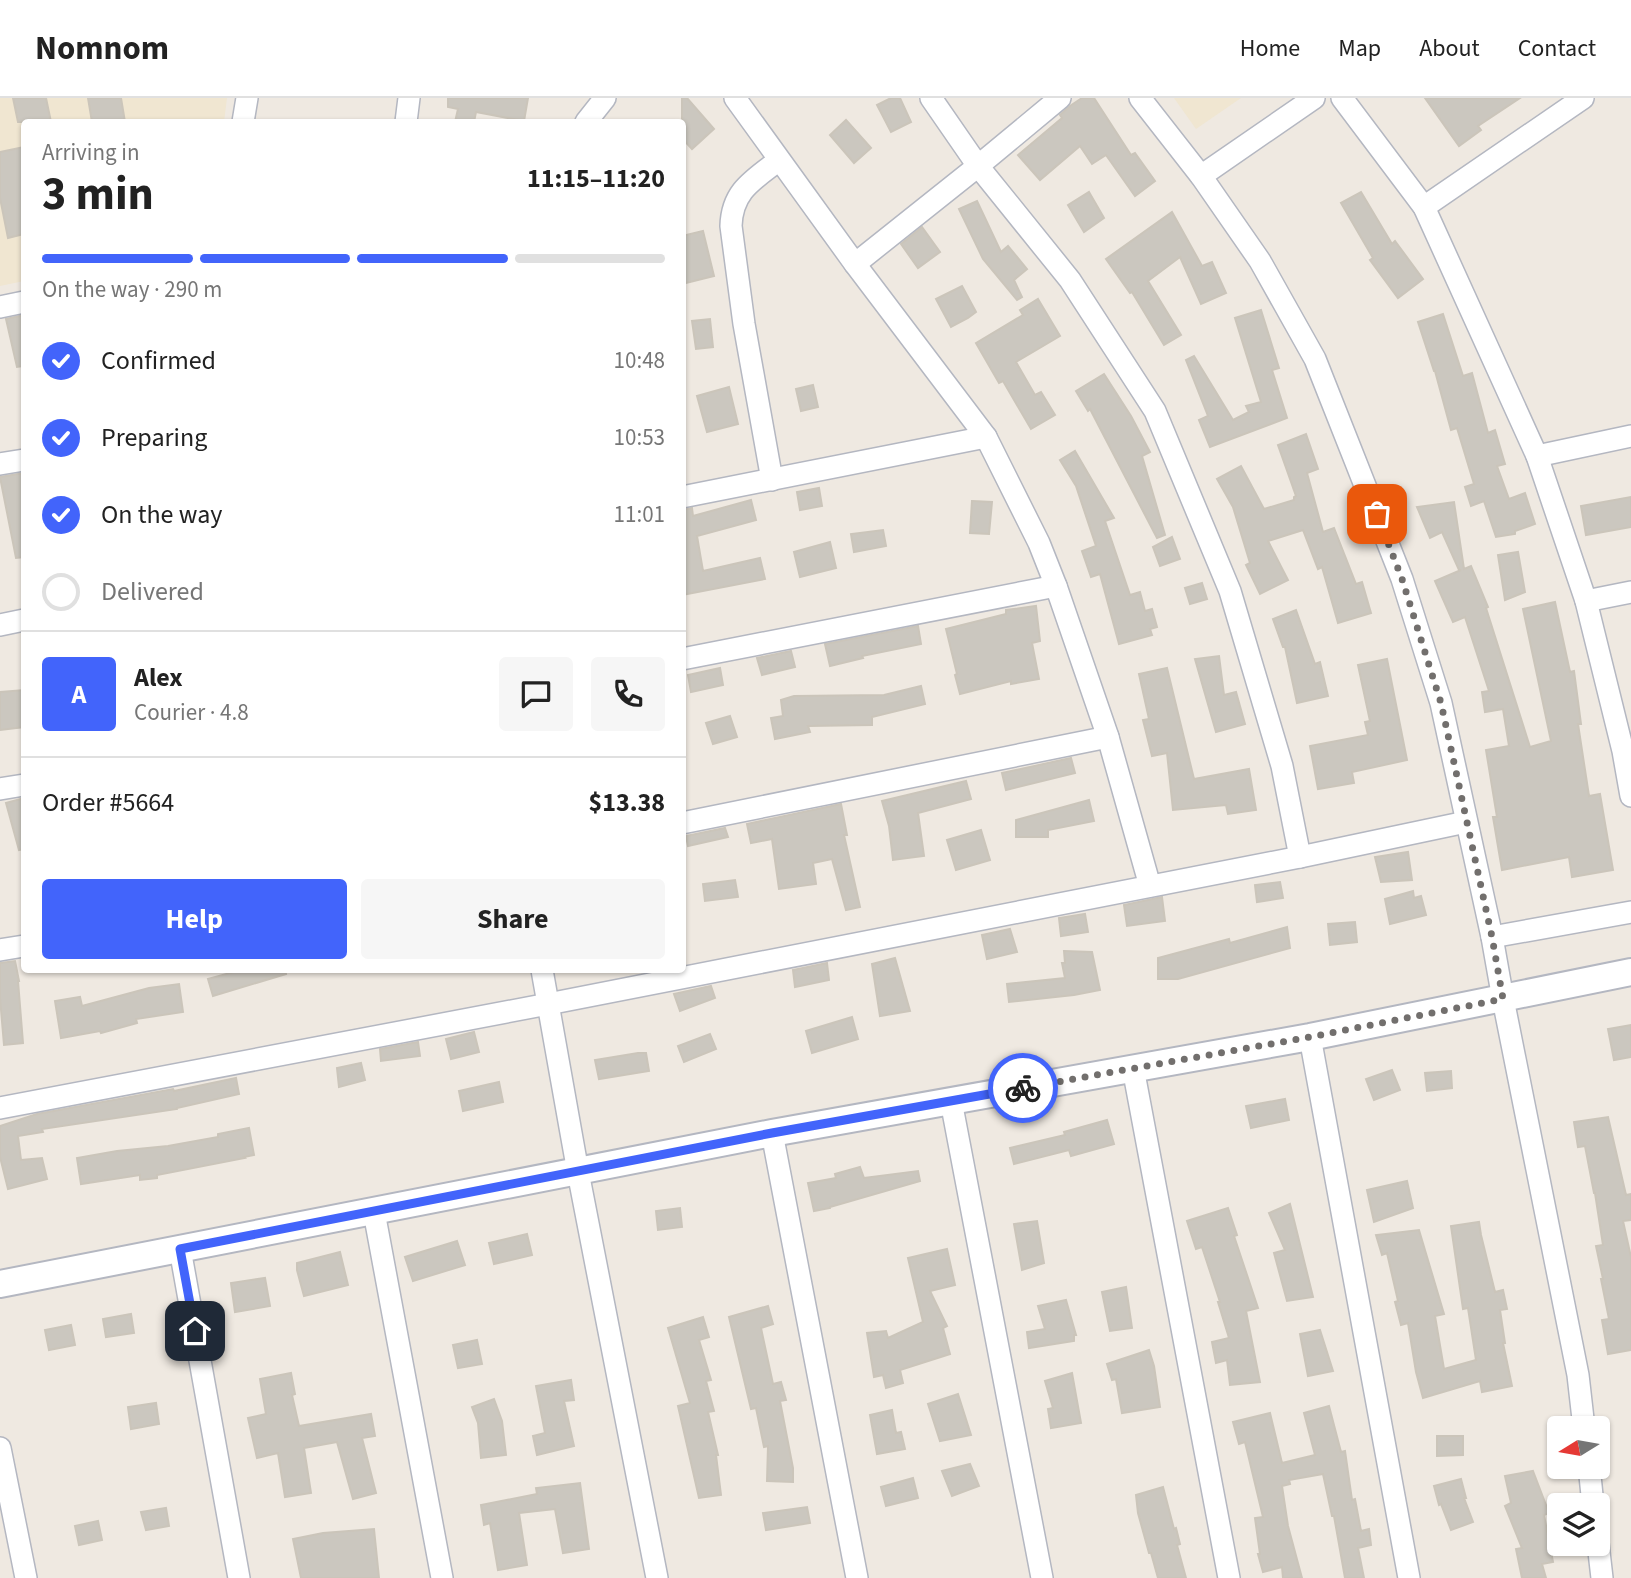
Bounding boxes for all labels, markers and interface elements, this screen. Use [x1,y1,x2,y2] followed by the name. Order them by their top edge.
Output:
[35,25,169,72] text: Nomnom
[1240,31,1300,66] text: Home
[1338,31,1381,66] text: Map
[1419,31,1480,66] text: About
[1518,31,1596,66] text: Contact
[42,136,140,169] text: Arriving in
[527,160,665,197] text: 11:15–11:20
[42,162,154,227] text: 3 min
[42,273,222,306] text: On the way · 290 m
[42,342,80,380] icon: check
[101,342,216,379] text: Confirmed
[614,344,665,377] text: 10:48
[42,419,80,457] icon: check
[101,419,207,456] text: Preparing
[614,421,665,454] text: 10:53
[1347,484,1407,544] pin
[1358,495,1396,533] icon: bag
[42,496,80,534] icon: check
[101,496,222,533] text: On the way
[614,498,665,531] text: 11:01
[101,573,204,610] text: Delivered
[499,657,573,731] button: chat
[591,657,665,731] button: phone
[134,659,183,696] text: Alex
[72,676,86,713] text: A
[134,696,249,729] text: Courier · 4.8
[42,784,174,821] text: Order #5664
[589,784,665,821] text: $13.38
[42,879,347,959] button: Help
[361,879,665,959] button: Share
[988,1053,1058,1123] courier
[1004,1069,1042,1107] icon: bike
[165,1301,225,1361] pin
[176,1312,214,1350] icon: home
[1547,1416,1610,1479] north arrow
[1547,1416,1610,1556] map controls
[1547,1493,1610,1556] button: layers

